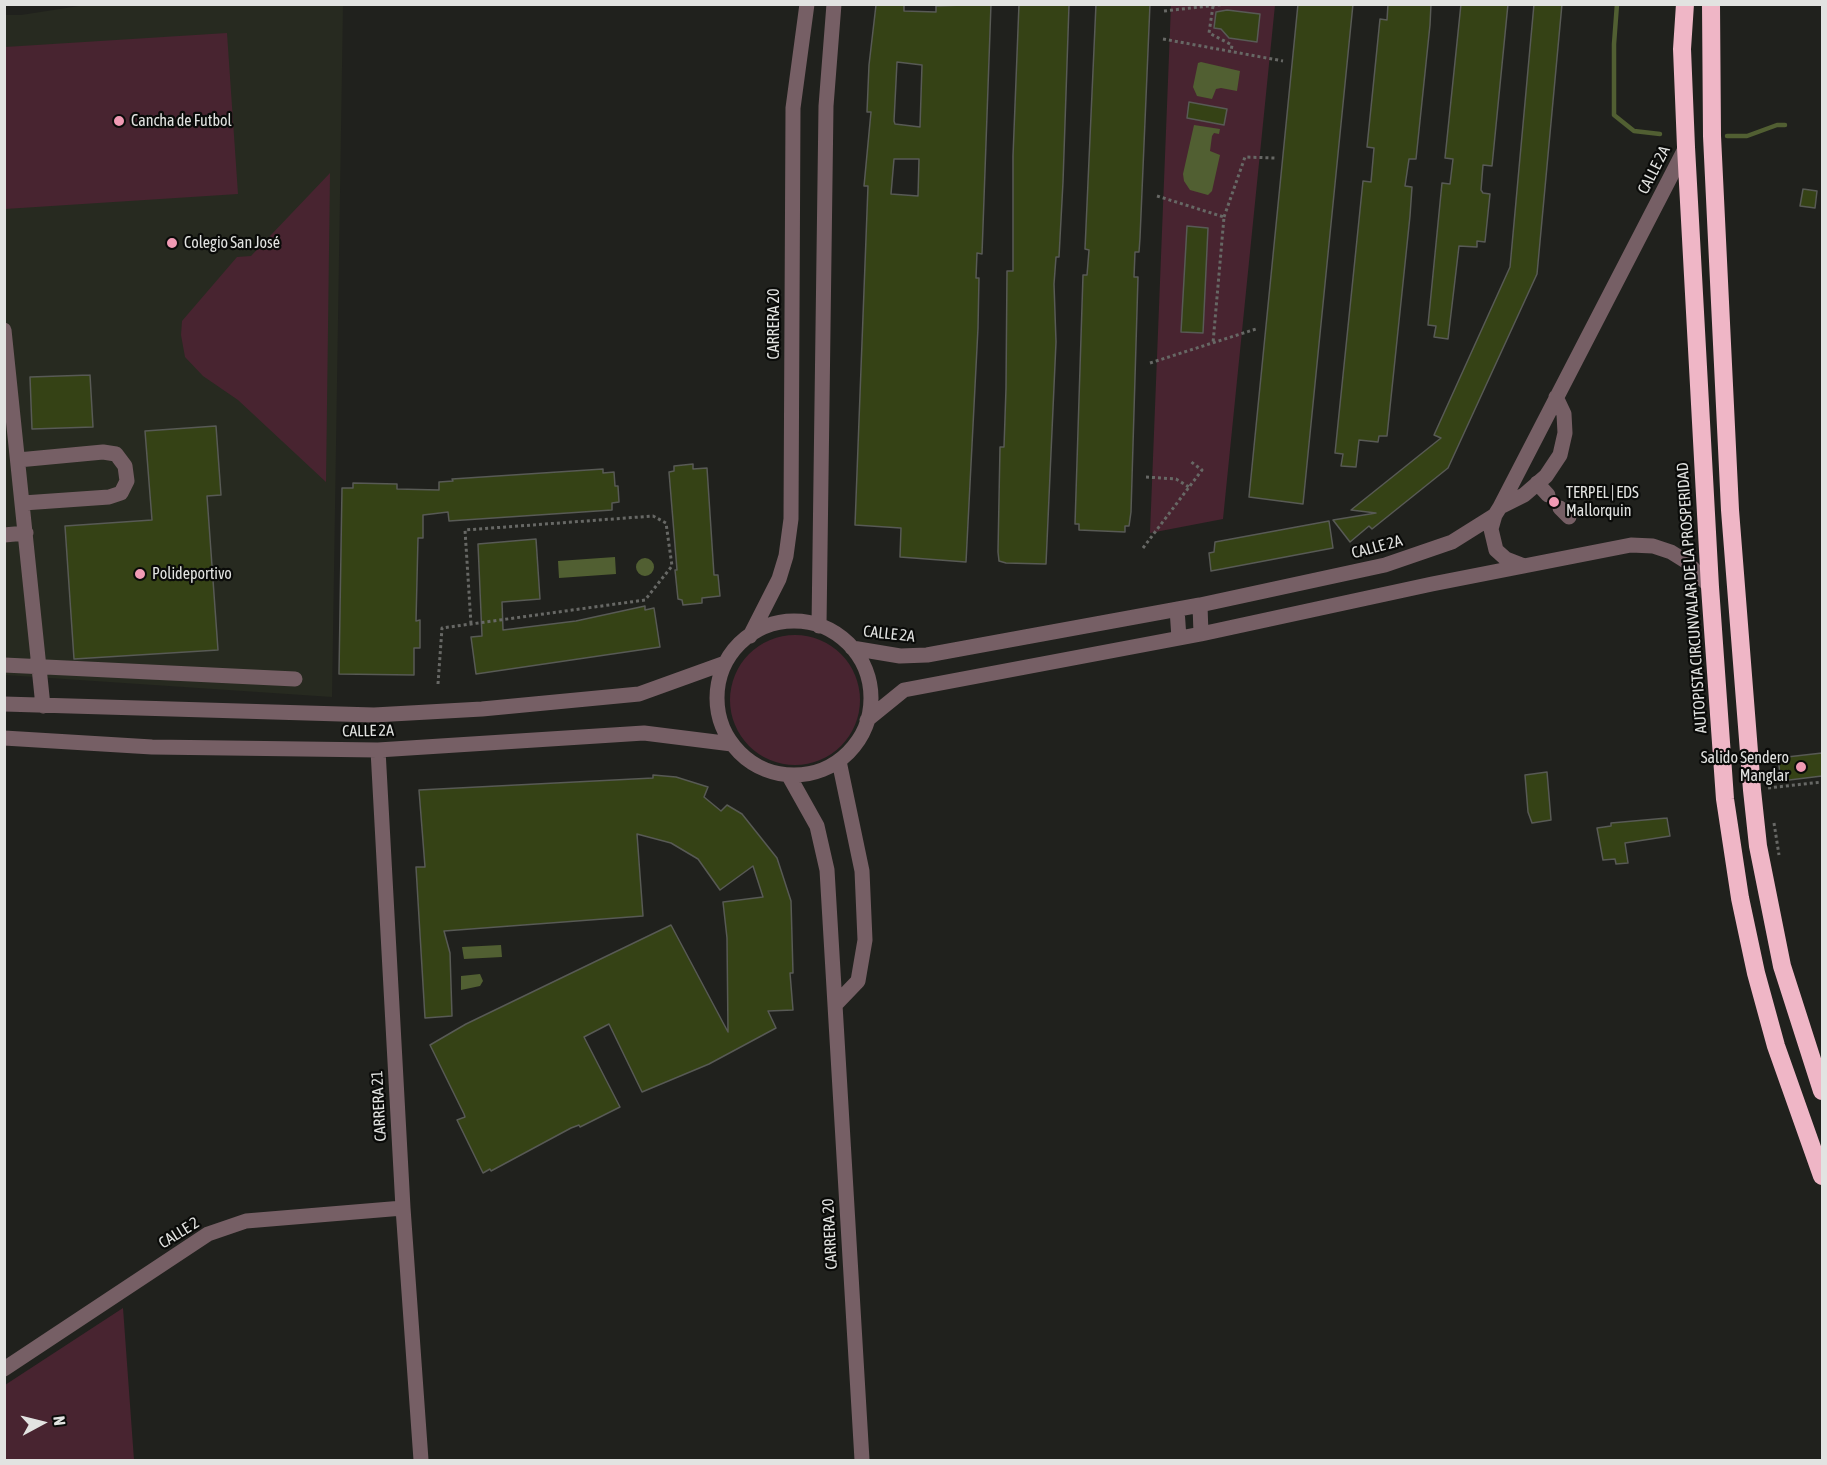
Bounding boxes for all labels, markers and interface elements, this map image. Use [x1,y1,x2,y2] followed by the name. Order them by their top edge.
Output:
[131,111,232,131] place label: Cancha de Futbol
[112,114,126,128] marker: Cancha de Futbol
[1634,143,1674,197] street label: CALLE 2A
[184,233,280,253] place label: Colegio San José
[165,236,179,250] marker: Colegio San José
[764,289,784,359] street label: CARRERA 20
[1673,462,1711,734] street label: AUTOPISTA CIRCUNVALAR DE LA PROSPERIDAD
[1566,483,1639,521] place label: TERPEL | EDS Mallorquin
[1547,495,1561,509] marker: TERPEL | EDS Mallorquin
[1350,531,1404,563] street label: CALLE 2A
[152,564,232,584] place label: Polideportivo
[133,567,147,581] marker: Polideportivo
[862,622,916,646] street label: CALLE 2A
[342,721,394,741] street label: CALLE 2A
[1701,748,1789,786] place label: Salido Sendero Manglar
[1794,760,1808,774] marker: Salido Sendero Manglar
[368,1070,390,1142] street label: CARRERA 21
[819,1198,841,1270] street label: CARRERA 20
[155,1213,203,1253] street label: CALLE 2
[12,1393,72,1453] north arrow
[50,1415,69,1427] text: N

